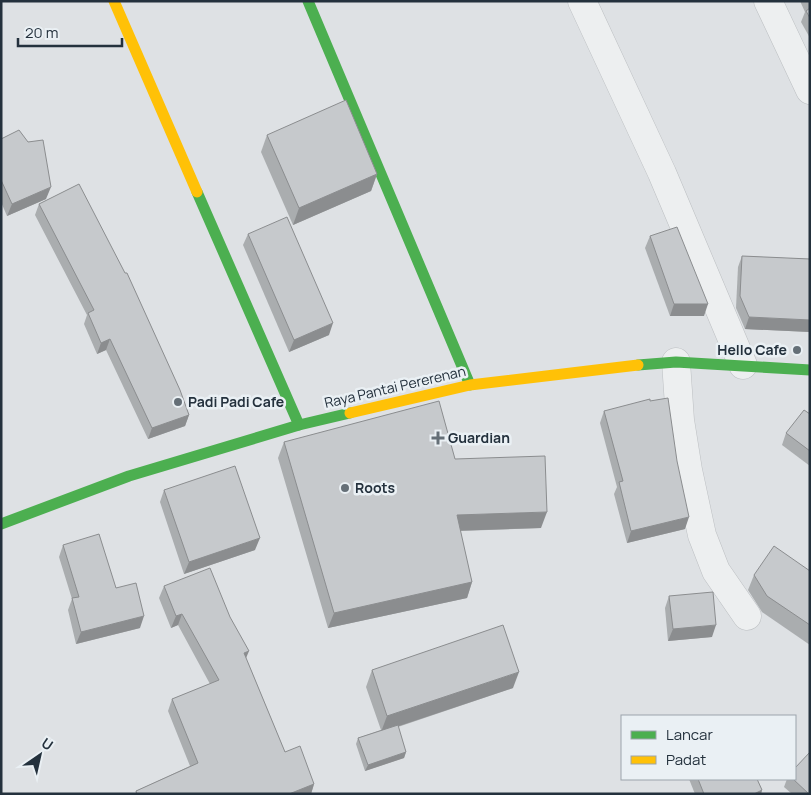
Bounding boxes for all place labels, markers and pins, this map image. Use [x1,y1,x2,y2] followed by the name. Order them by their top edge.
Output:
[717,340,787,359] place label: Hello Cafe
[791,344,803,356] marker: Hello Cafe
[188,392,284,411] place label: Padi Padi Cafe
[172,396,184,408] marker: Padi Padi Cafe
[448,428,510,447] place label: Guardian
[432,432,444,444] marker: Guardian
[355,478,396,497] place label: Roots
[339,482,351,494] marker: Roots

